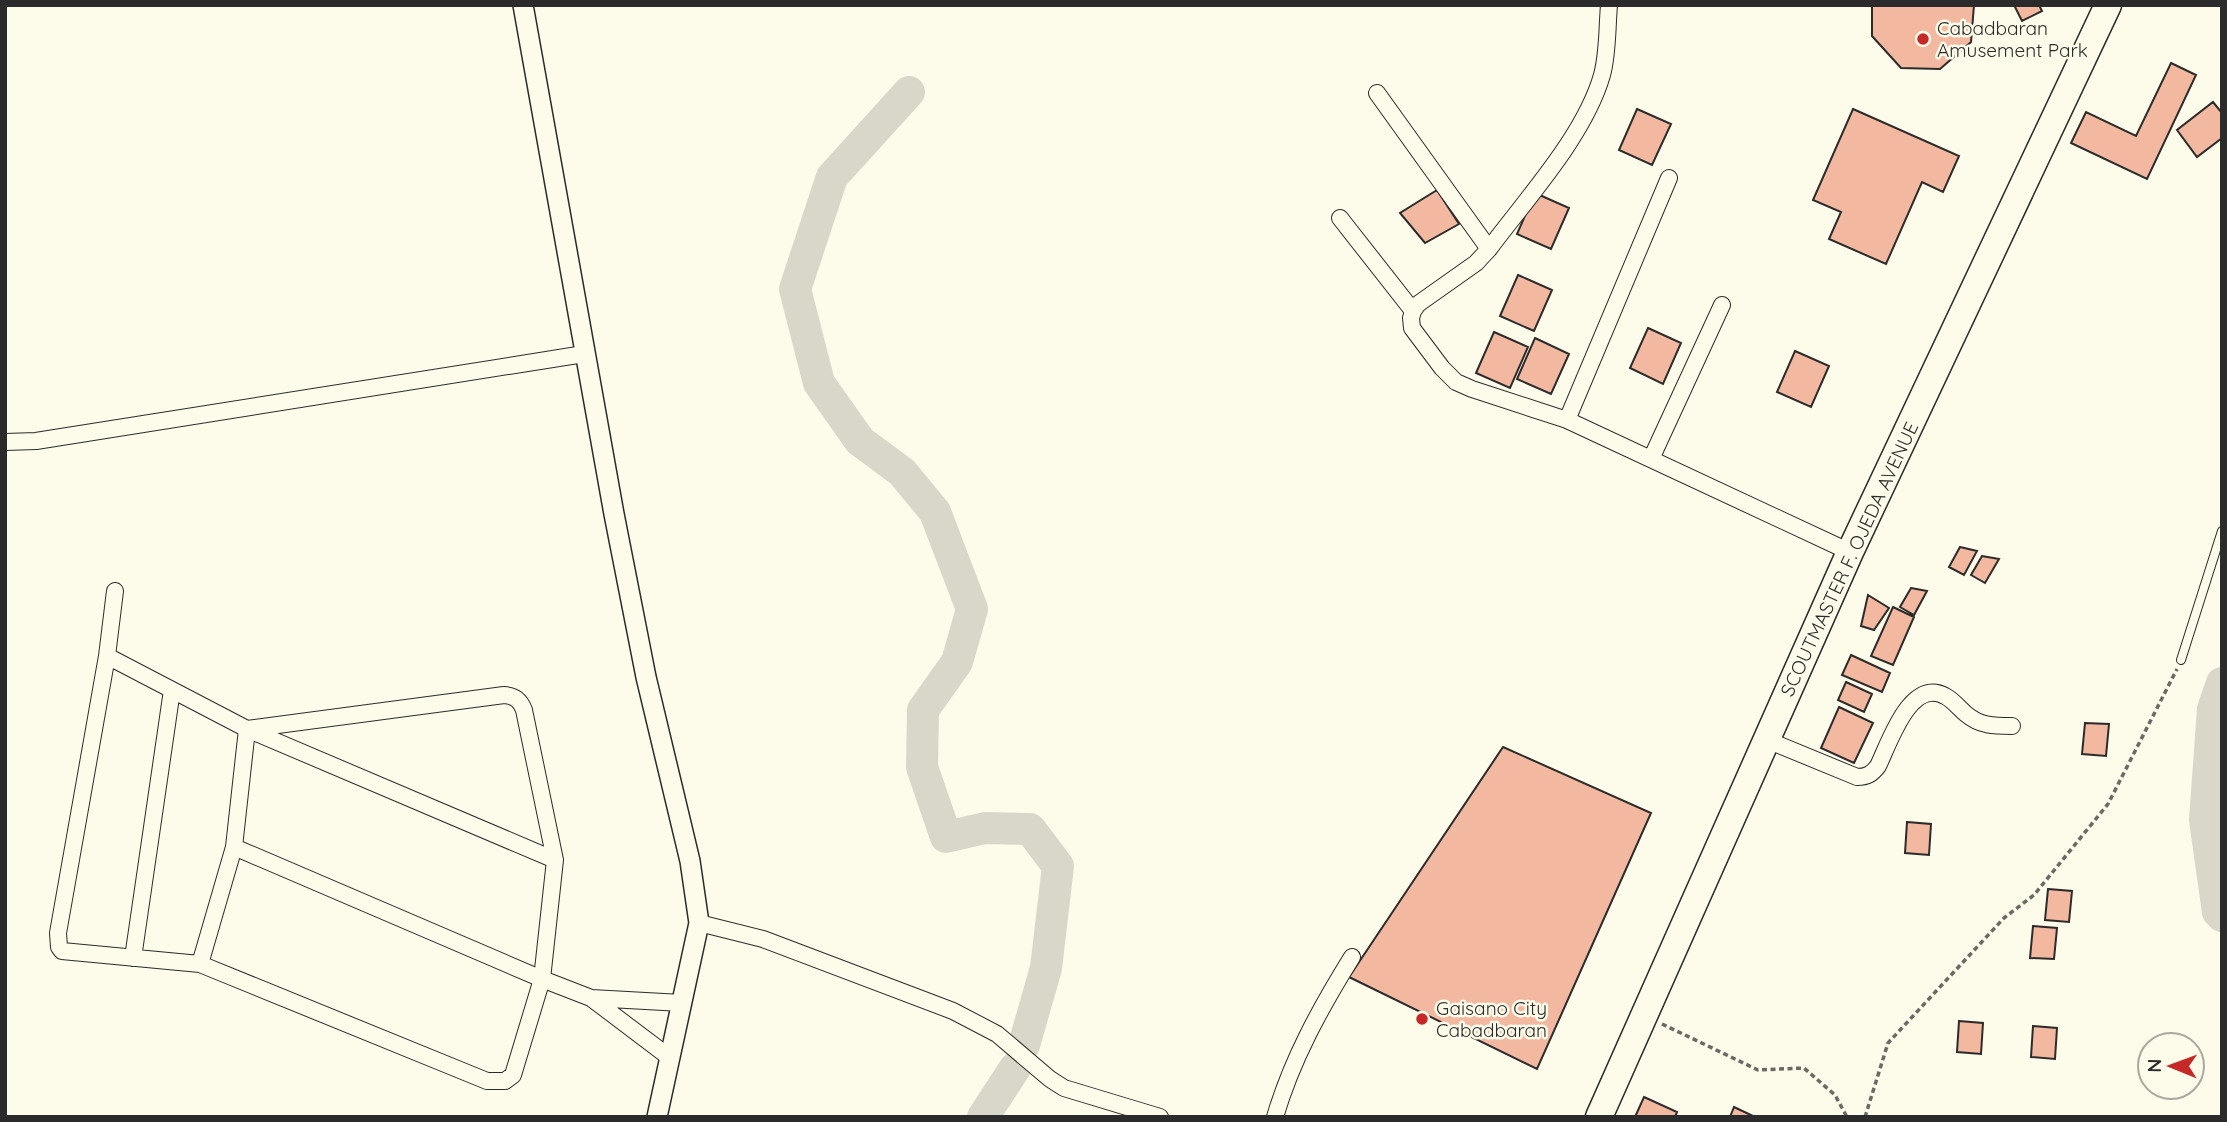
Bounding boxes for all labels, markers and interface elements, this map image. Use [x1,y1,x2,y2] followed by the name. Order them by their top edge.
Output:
[1937,16,2088,62] place label: Cabadbaran Amusement Park
[1915,31,1931,47] marker: Cabadbaran Amusement Park
[1775,418,1923,700] street label: SCOUTMASTER F. OJEDA AVENUE
[1436,996,1547,1042] place label: Gaisano City Cabadbaran
[1414,1011,1430,1027] marker: Gaisano City Cabadbaran
[2136,1031,2206,1101] north arrow
[2142,1059,2166,1073] text: N

